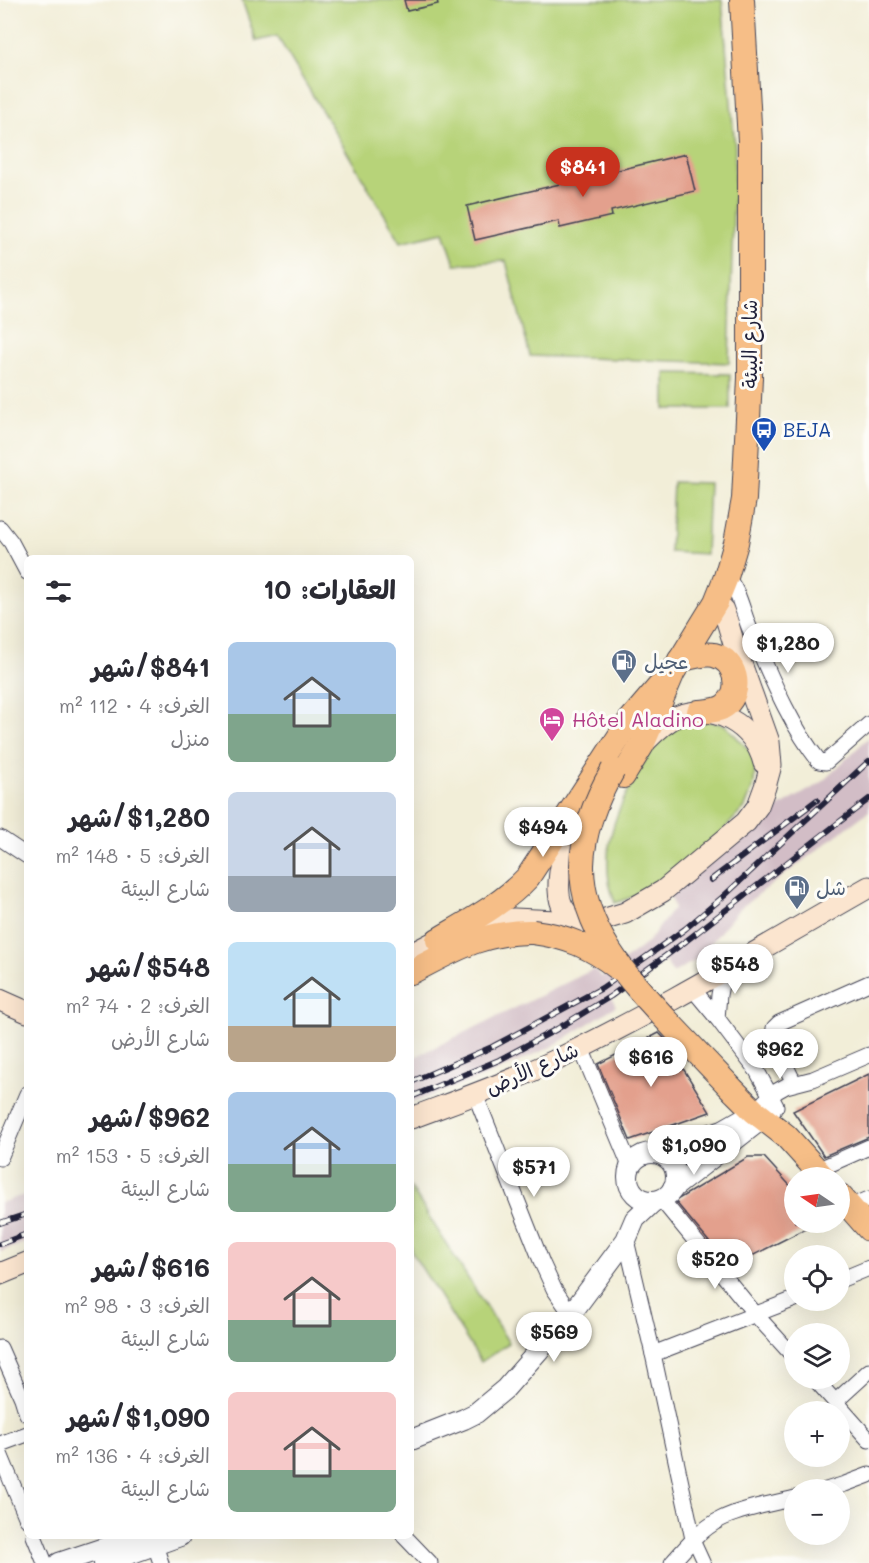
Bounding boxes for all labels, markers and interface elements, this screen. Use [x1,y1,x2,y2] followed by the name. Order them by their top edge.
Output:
[547,147,619,198] pin: $841
[560,153,606,179] text: $841
[736,300,764,388] street label: شارع البيئة
[749,415,779,453] bus stop icon: BEJA
[783,416,832,442] place label: BEJA
[263,572,396,606] text: العقارات: 10
[42,575,75,608] icon: filters
[739,623,837,674] pin: $1,280
[756,629,820,655] text: $1,280
[609,647,639,685] fuel station icon: عجيل
[644,648,688,674] place label: عجيل
[91,650,210,684] text: $841/شهر
[276,666,348,738] icon: home
[59,692,210,718] text: الغرف: 4 · 112 m²
[537,705,567,743] hotel icon: Hôtel Aladino
[572,706,704,732] place label: Hôtel Aladino
[171,725,210,751] text: منزل
[69,800,210,834] text: $1,280/شهر
[507,807,579,858] pin: $494
[518,813,568,839] text: $494
[276,816,348,888] icon: home
[55,842,210,868] text: الغرف: 5 · 148 m²
[782,873,812,911] fuel station icon: شل
[816,874,846,900] place label: شل
[121,875,210,901] text: شارع البيئة
[699,944,771,995] pin: $548
[88,950,210,984] text: $548/شهر
[710,950,760,976] text: $548
[276,966,348,1038] icon: home
[66,992,210,1018] text: الغرف: 2 · 74 m²
[111,1025,210,1051] text: شارع الأرض
[744,1029,816,1080] pin: $962
[756,1035,804,1061] text: $962
[481,1036,583,1102] street label: شارع الأرض
[615,1037,687,1088] pin: $616
[628,1043,674,1069] text: $616
[90,1100,210,1134] text: $962/شهر
[276,1116,348,1188] icon: home
[645,1125,743,1176] pin: $1,090
[661,1131,727,1157] text: $1,090
[56,1142,210,1168] text: الغرف: 5 · 153 m²
[498,1147,570,1198] pin: $571
[512,1153,556,1179] text: $571
[784,1167,850,1233] north arrow
[784,1167,850,1545] map controls
[121,1175,210,1201] text: شارع البيئة
[679,1239,751,1290] pin: $520
[691,1245,739,1271] text: $520
[784,1245,850,1311] button: locate
[93,1250,210,1284] text: $616/شهر
[276,1266,348,1338] icon: home
[64,1292,210,1318] text: الغرف: 3 · 98 m²
[518,1312,590,1363] pin: $569
[530,1318,578,1344] text: $569
[784,1323,850,1389] button: layers
[121,1325,210,1351] text: شارع البيئة
[67,1400,210,1434] text: $1,090/شهر
[784,1401,850,1467] button: +
[276,1416,348,1488] icon: home
[55,1442,210,1468] text: الغرف: 4 · 136 m²
[121,1475,210,1501] text: شارع البيئة
[784,1479,850,1545] button: −

